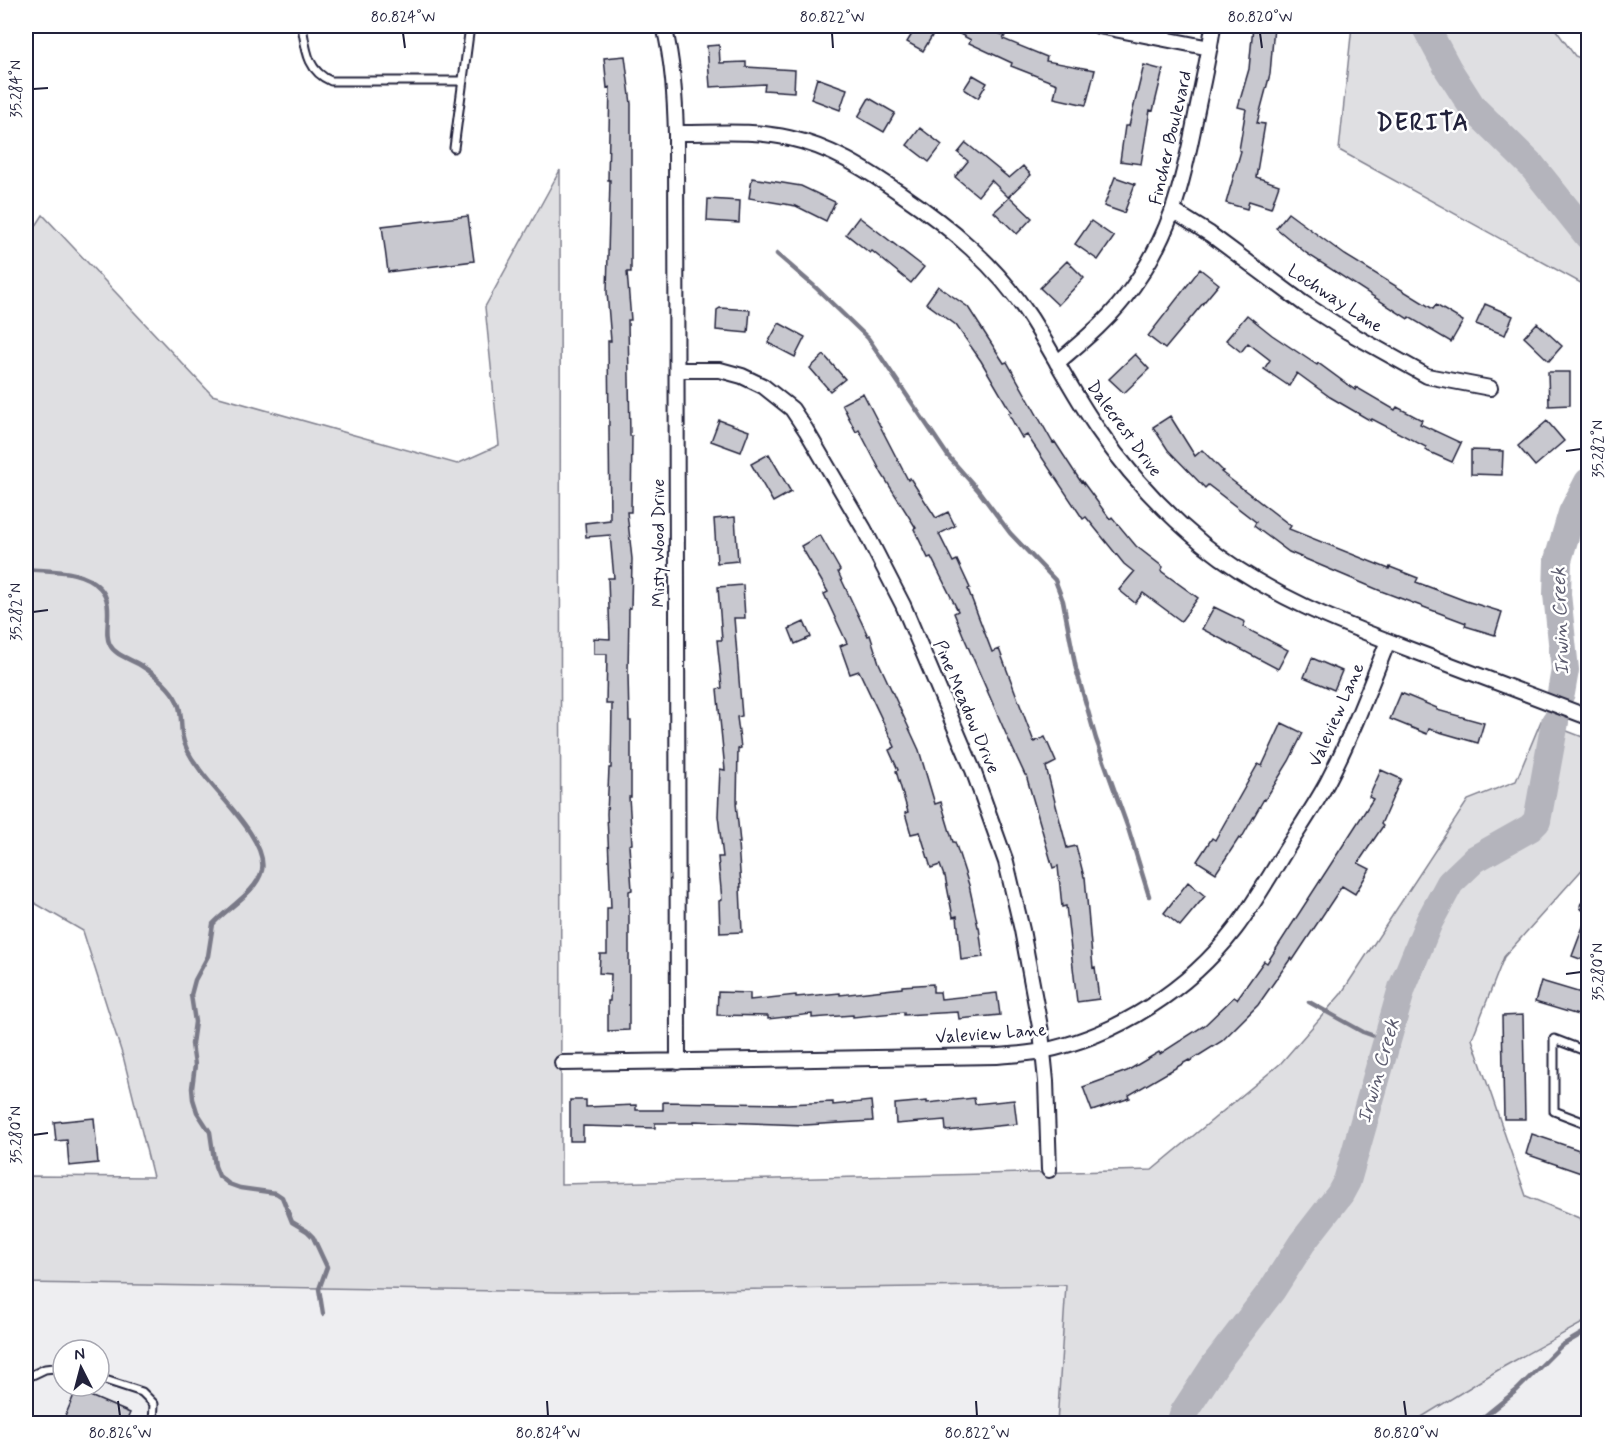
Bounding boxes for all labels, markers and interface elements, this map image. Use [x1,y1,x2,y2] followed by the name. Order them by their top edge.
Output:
[371,8,435,28] text: 80.824°W
[800,8,864,28] text: 80.822°W
[1228,8,1292,28] text: 80.820°W
[7,60,27,118] text: 35.284°N
[1144,69,1198,207] street label: Fincher Boulevard
[1376,108,1470,139] district label: DERITA
[1283,259,1387,339] street label: Lochway Lane
[1081,376,1167,482] street label: Dalecrest Drive
[1589,420,1609,478] text: 35.282°N
[647,479,671,607] street label: Misty Wood Drive
[1546,567,1576,675] water label: Irwin Creek
[7,583,27,641] text: 35.282°N
[927,636,1005,778] street label: Pine Meadow Drive
[1303,659,1371,771] street label: Valeview Lane
[1589,943,1609,1001] text: 35.280°N
[1351,1015,1407,1127] water label: Irwin Creek
[934,1018,1048,1050] street label: Valeview Lane
[7,1106,27,1164] text: 35.280°N
[51,1338,111,1398] north arrow
[73,1344,86,1366] text: N
[89,1424,151,1444] text: 80.826°W
[516,1424,580,1444] text: 80.824°W
[945,1424,1009,1444] text: 80.822°W
[1374,1424,1438,1444] text: 80.820°W

